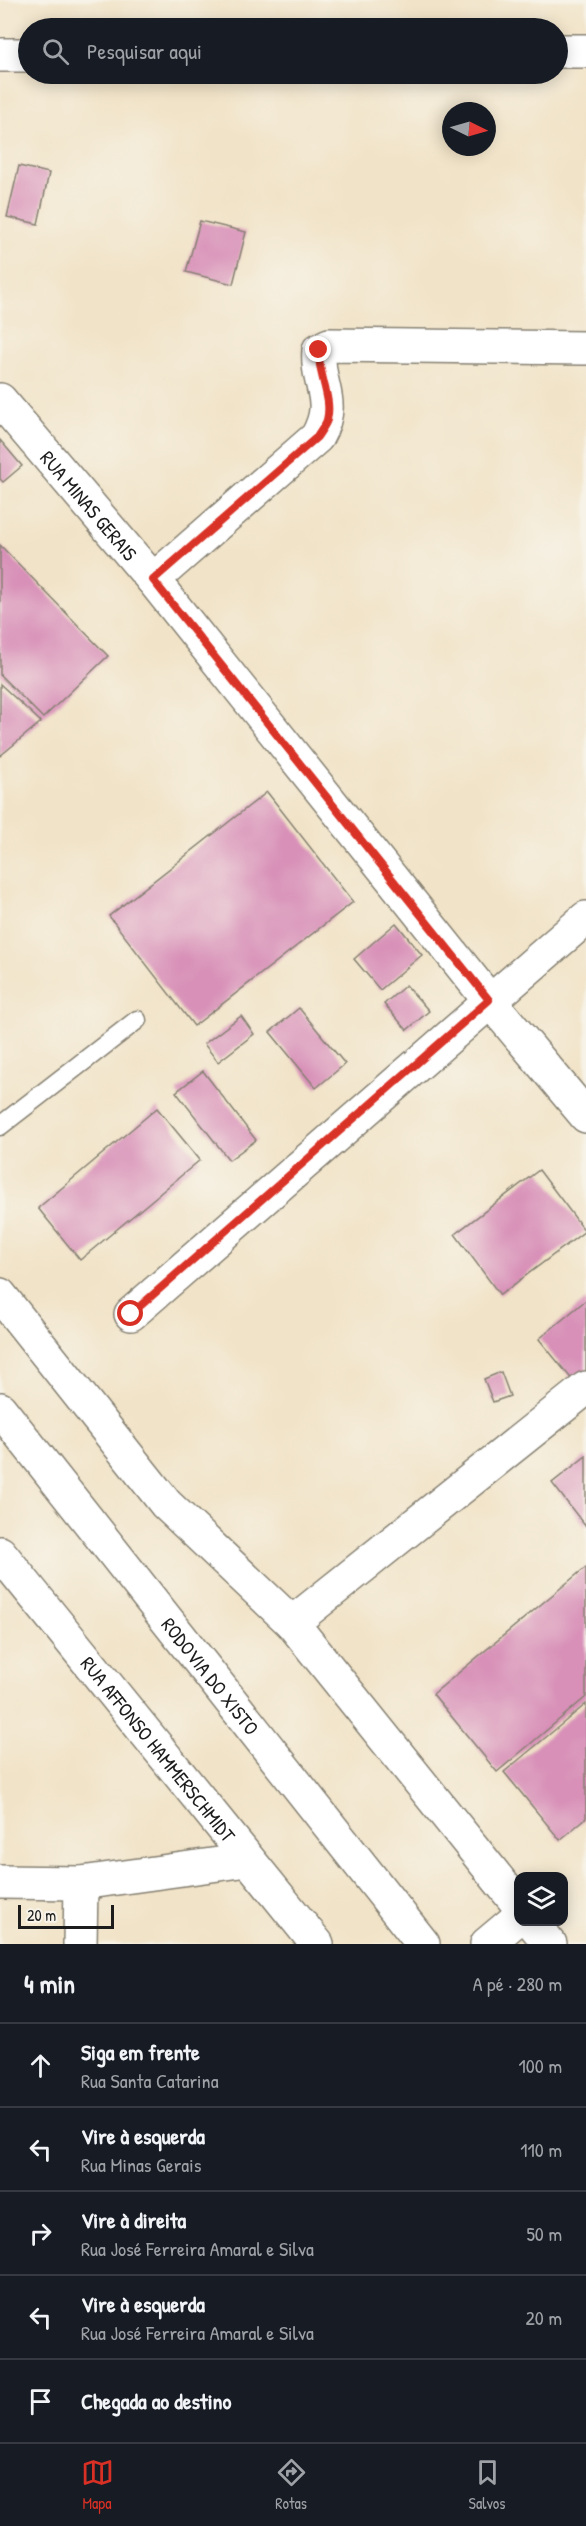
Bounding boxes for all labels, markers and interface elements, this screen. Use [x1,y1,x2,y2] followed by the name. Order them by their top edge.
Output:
[18,18,568,84] search box
[39,35,72,68] icon: search
[87,36,202,66] text: Pesquisar aqui
[442,102,496,156] north arrow
[305,336,331,362] route end
[35,444,144,566] street label: RUA MINAS GERAIS
[117,1300,143,1326] route start
[156,1611,266,1740] street label: RODOVIA DO XISTO
[75,1650,243,1848] street label: RUA AFFONSO HAMMERSCHMIDT
[514,1872,568,1926] map controls
[514,1872,568,1926] button: layers
[18,1902,114,1930] scale bar
[27,1904,56,1926] text: 20 m
[24,1966,75,2001] text: 4 min
[473,1970,562,1997] text: A pé · 280 m
[81,2037,200,2067] text: Siga em frente
[24,2049,57,2082] icon: ahead
[519,2052,562,2079] text: 100 m
[81,2067,218,2094] text: Rua Santa Catarina
[81,2121,205,2151] text: Vire à esquerda
[24,2133,57,2166] icon: left
[520,2136,562,2163] text: 110 m
[81,2151,201,2178] text: Rua Minas Gerais
[81,2205,186,2235] text: Vire à direita
[24,2217,57,2250] icon: right
[526,2220,562,2247] text: 50 m
[81,2235,314,2262] text: Rua José Ferreira Amaral e Silva
[81,2289,205,2319] text: Vire à esquerda
[24,2301,57,2334] icon: left
[525,2304,562,2331] text: 20 m
[81,2319,314,2346] text: Rua José Ferreira Amaral e Silva
[24,2385,57,2418] icon: arrive
[81,2386,231,2416] text: Chegada ao destino
[81,2456,114,2514] tab: Mapa
[275,2456,308,2514] tab: Rotas
[469,2456,505,2514] tab: Salvos

